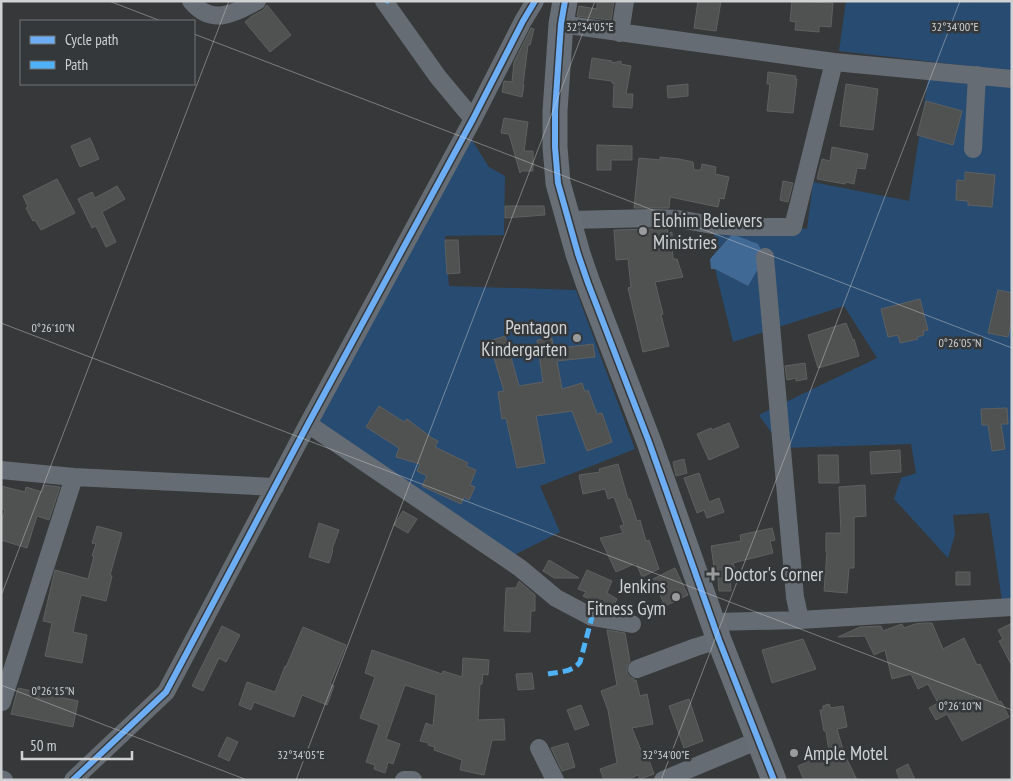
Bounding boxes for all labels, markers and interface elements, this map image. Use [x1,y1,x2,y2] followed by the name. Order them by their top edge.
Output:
[566,19,614,34] text: 32°34'05"E
[931,19,979,34] text: 32°34'00"E
[20,20,195,85] legend
[65,30,118,49] text: Cycle path
[65,55,88,74] text: Path
[653,208,762,254] place label: Elohim Believers Ministries
[637,225,649,237] marker: Elohim Believers Ministries
[481,315,567,361] place label: Pentagon Kindergarten
[31,320,75,335] text: 0°26'10"N
[571,332,583,344] marker: Pentagon Kindergarten
[938,335,982,350] text: 0°26'05"N
[724,562,824,586] place label: Doctor's Corner
[706,567,720,581] marker: Doctor's Corner
[587,574,666,620] place label: Jenkins Fitness Gym
[670,591,682,603] marker: Jenkins Fitness Gym
[31,683,75,698] text: 0°26'15"N
[938,698,982,713] text: 0°26'10"N
[22,728,132,760] scale bar
[30,736,56,755] text: 50 m
[804,741,888,765] place label: Ample Motel
[277,747,325,762] text: 32°34'05"E
[642,747,690,762] text: 32°34'00"E
[788,747,800,759] marker: Ample Motel

